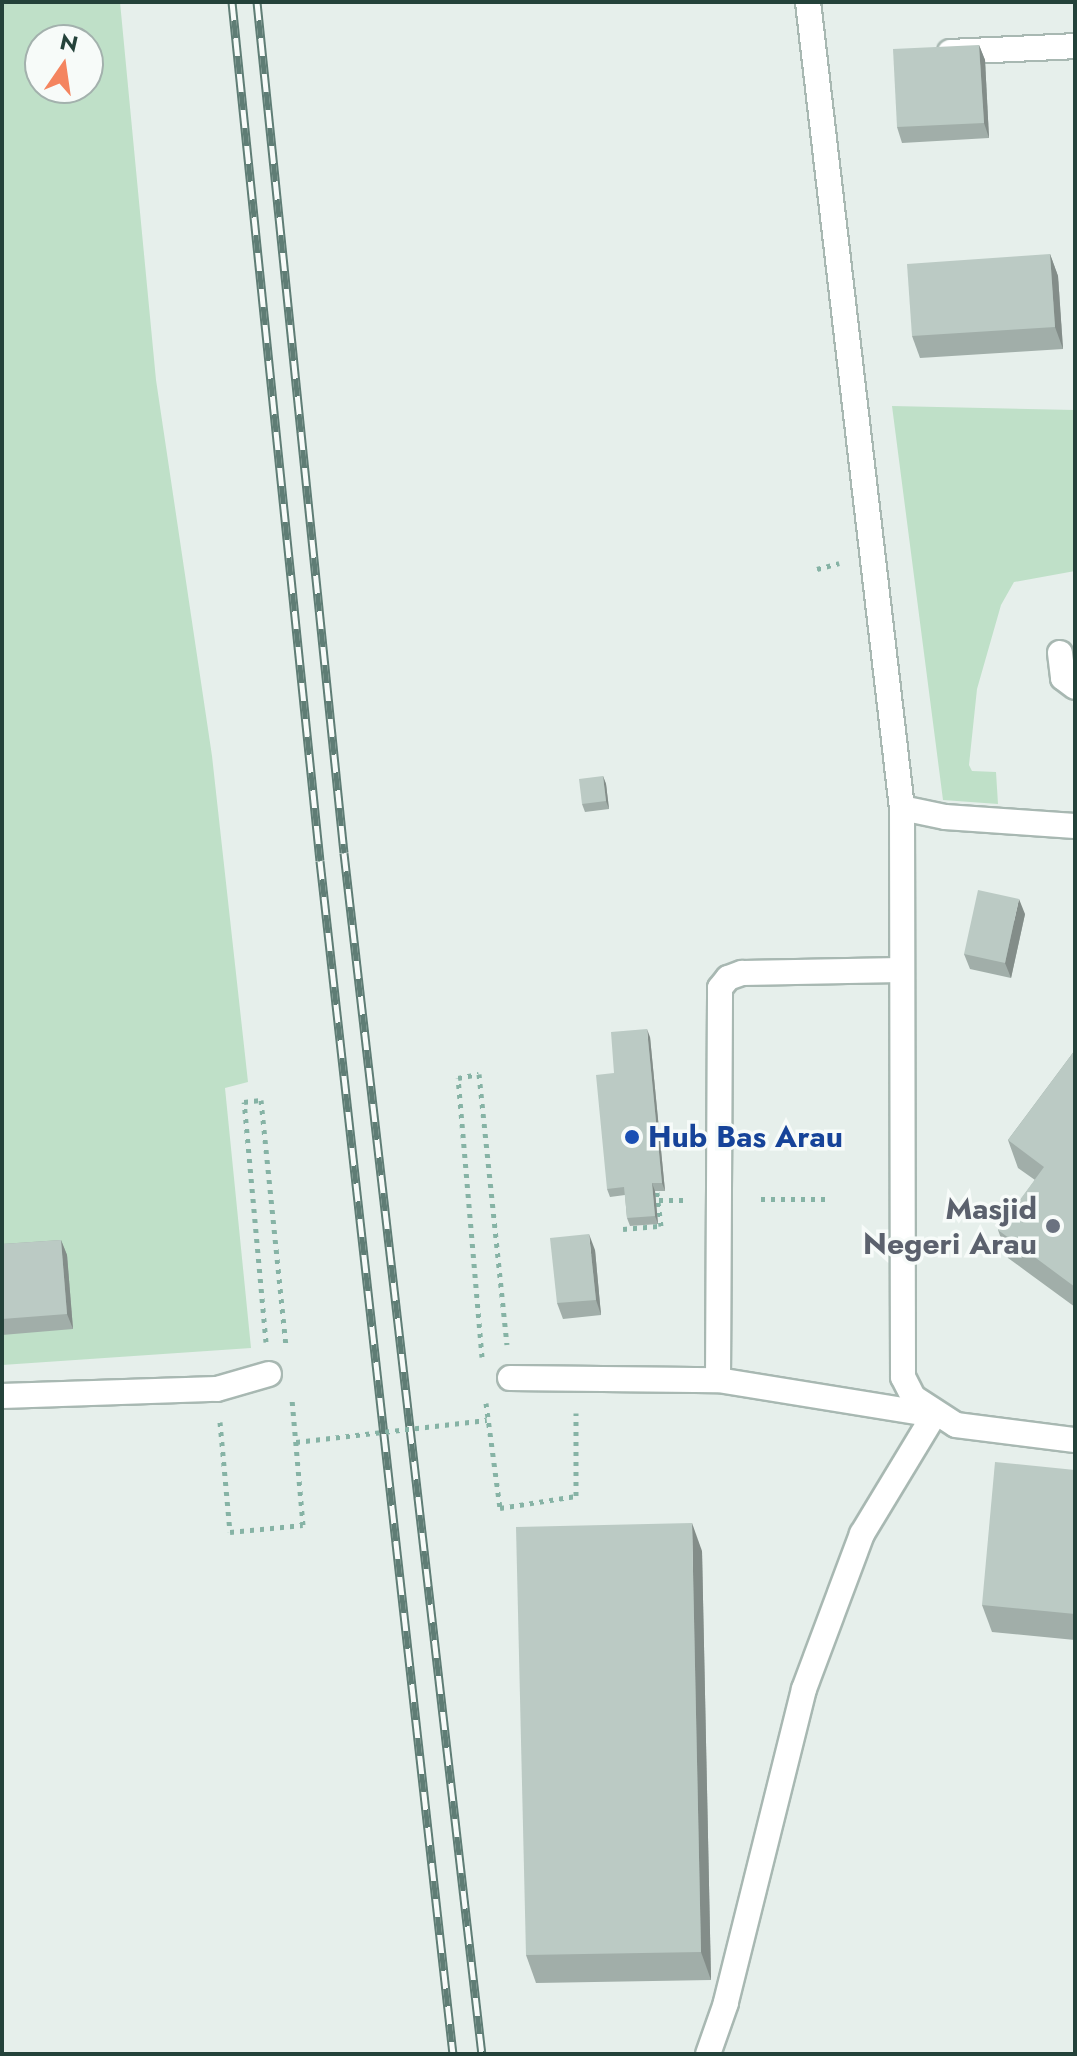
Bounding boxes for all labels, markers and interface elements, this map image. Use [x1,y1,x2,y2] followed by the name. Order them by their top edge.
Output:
[24,24,104,104] north arrow
[57,25,81,60] text: N
[648,1119,843,1155] place label: Hub Bas Arau
[623,1128,641,1146] marker: Hub Bas Arau
[863,1191,1037,1262] place label: Masjid Negeri Arau
[1044,1217,1062,1235] marker: Masjid Negeri Arau

